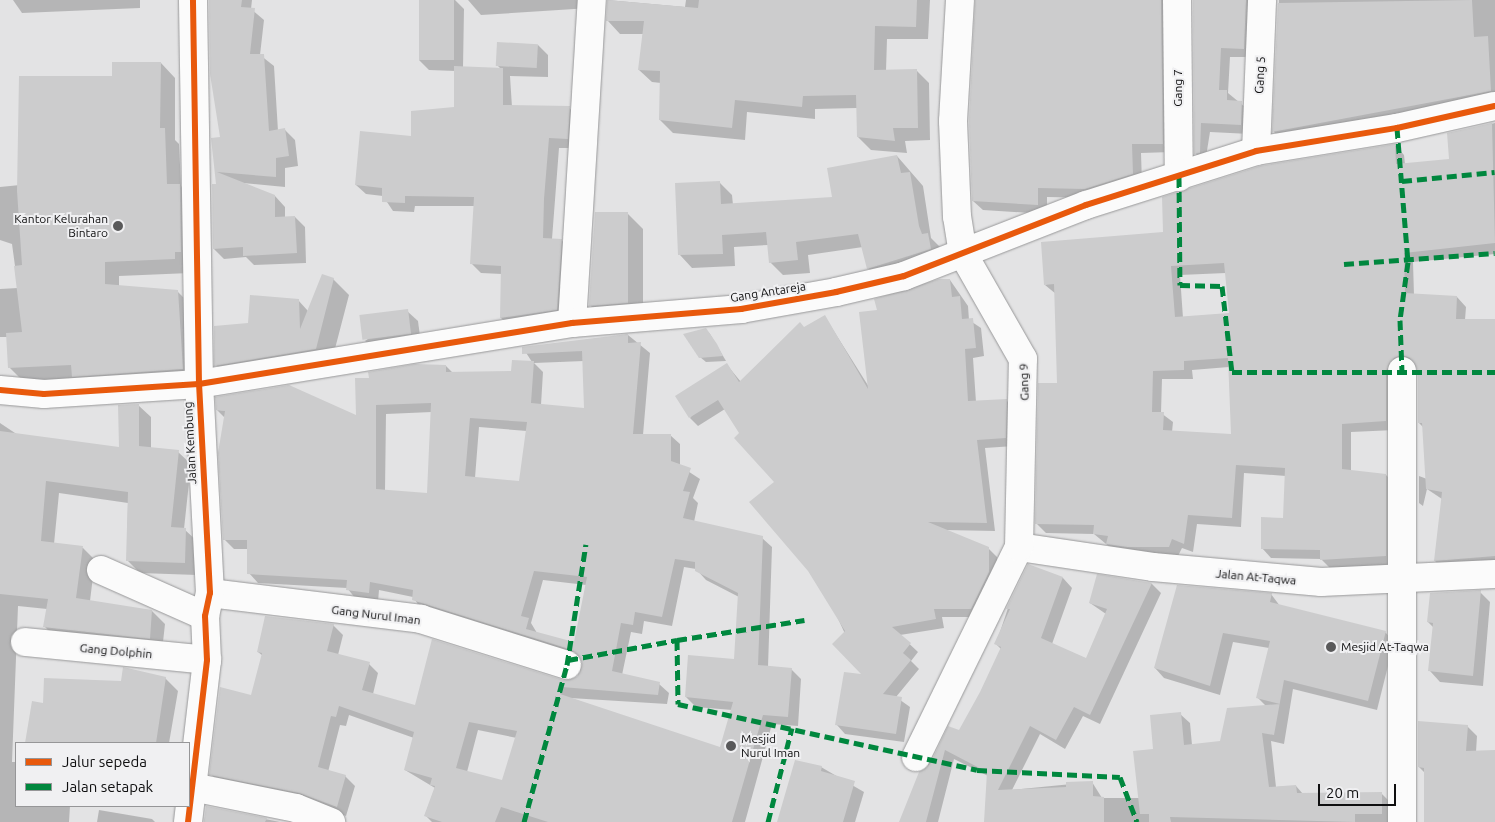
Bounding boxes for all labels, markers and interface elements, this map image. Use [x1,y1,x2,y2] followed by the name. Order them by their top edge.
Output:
[1252,56,1268,94] street label: Gang 5
[1171,69,1185,107] street label: Gang 7
[14,212,108,240] place label: Kantor Kelurahan Bintaro
[112,220,124,232] marker: Kantor Kelurahan Bintaro
[729,279,807,305] street label: Gang Antareja
[1016,363,1032,401] street label: Gang 9
[181,401,199,485] street label: Jalan Kembung
[1215,566,1297,588] street label: Jalan At-Taqwa
[331,602,421,628] street label: Gang Nurul Iman
[1341,640,1429,654] place label: Mesjid At-Taqwa
[79,641,153,661] street label: Gang Dolphin
[1325,641,1337,653] marker: Mesjid At-Taqwa
[741,732,800,760] place label: Mesjid Nurul Iman
[725,740,737,752] marker: Mesjid Nurul Iman
[15,742,190,807] legend
[62,753,147,770] text: Jalur sepeda
[1320,774,1398,806] scale bar
[62,778,153,795] text: Jalan setapak
[1326,784,1359,801] text: 20 m

